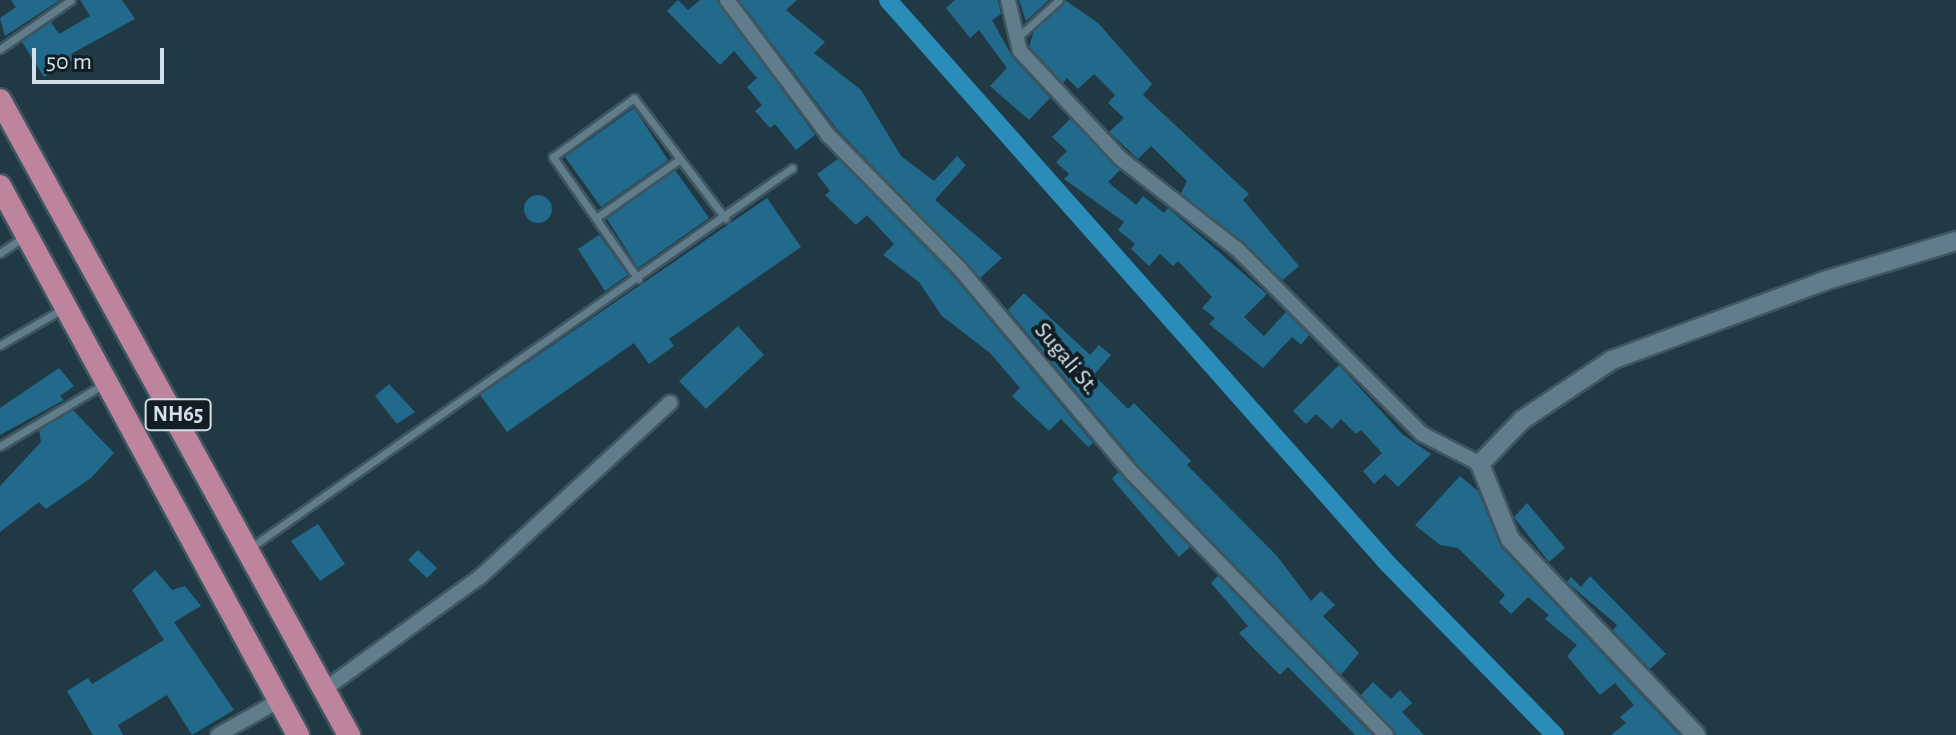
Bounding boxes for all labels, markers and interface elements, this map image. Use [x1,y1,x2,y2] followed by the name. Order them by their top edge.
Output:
[36,32,168,82] scale bar
[46,50,92,74] text: 50 m
[1028,317,1104,401] street label: Sugali St.
[144,397,212,433] road number: NH65

